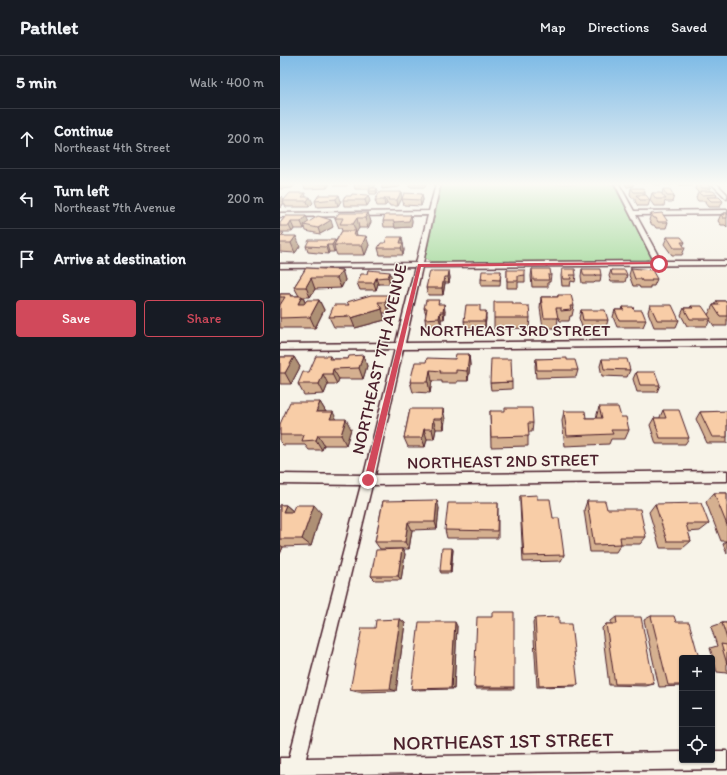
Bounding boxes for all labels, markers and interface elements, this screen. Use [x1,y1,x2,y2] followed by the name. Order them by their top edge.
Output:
[20,16,78,39] text: Pathlet
[540,19,566,36] text: Map
[588,19,649,36] text: Directions
[671,19,707,36] text: Saved
[16,72,56,92] text: 5 min
[190,75,264,90] text: Walk · 400 m
[54,122,113,140] text: Continue
[16,128,38,150] icon: ahead
[227,131,264,146] text: 200 m
[54,140,170,155] text: Northeast 4th Street
[54,182,109,200] text: Turn left
[16,188,38,210] icon: left
[227,191,264,206] text: 200 m
[54,200,175,215] text: Northeast 7th Avenue
[16,248,38,270] icon: arrive
[54,250,186,268] text: Arrive at destination
[650,255,668,273] route start
[347,262,411,456] street label: NORTHEAST 7TH AVENUE
[16,300,136,337] button: Save
[144,300,264,337] button: Share
[419,320,611,340] street label: NORTHEAST 3RD STREET
[407,449,600,473] street label: NORTHEAST 2ND STREET
[359,471,377,489] route end
[679,655,715,763] map controls
[679,655,715,691] button: +
[679,691,715,727] button: −
[392,727,614,755] street label: NORTHEAST 1ST STREET
[679,727,715,763] button: locate

